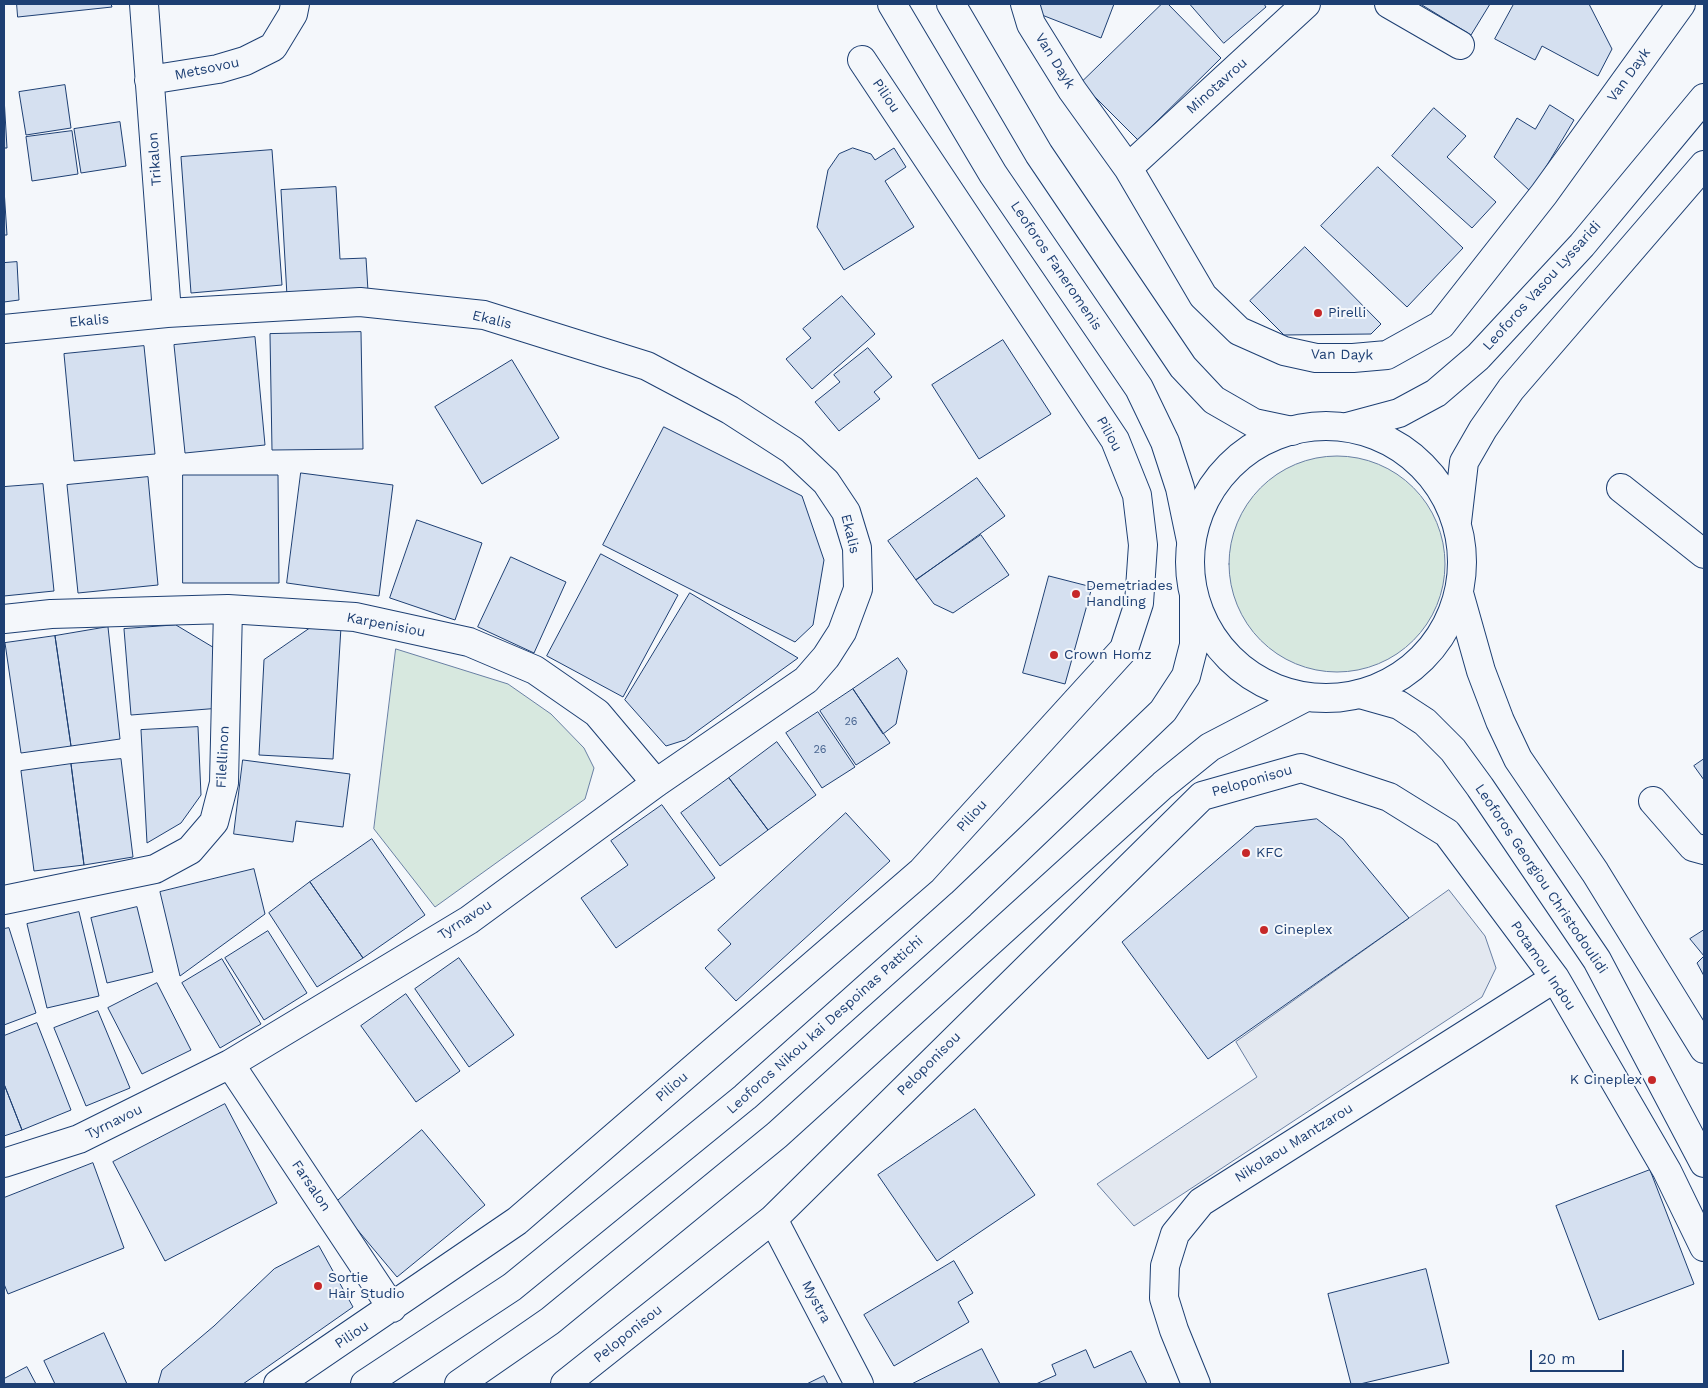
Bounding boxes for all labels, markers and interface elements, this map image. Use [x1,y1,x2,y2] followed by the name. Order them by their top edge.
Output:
[1031,30,1079,92] street label: Van Dayk
[1604,45,1654,105] street label: Van Dayk
[173,54,241,84] street label: Metsovou
[1183,54,1251,118] street label: Minotavrou
[869,76,903,116] street label: Piliou
[145,131,165,187] street label: Trikalon
[1007,198,1105,334] street label: Leoforos Faneromenis
[1479,218,1605,354] street label: Leoforos Vasou Lyssaridi
[1328,305,1366,321] place label: Pirelli
[471,307,513,333] street label: Ekalis
[1312,307,1324,319] marker: Pirelli
[68,311,110,331] street label: Ekalis
[1311,346,1373,364] street label: Van Dayk
[1093,414,1125,454] street label: Piliou
[837,513,863,555] street label: Ekalis
[1086,578,1173,610] place label: Demetriades Handling
[1070,588,1082,600] marker: Demetriades Handling
[345,609,427,641] street label: Karpenisiou
[1064,647,1152,663] place label: Crown Homz
[1048,649,1060,661] marker: Crown Homz
[844,715,858,729] house number: 26
[213,725,233,789] street label: Filellinon
[813,743,827,757] house number: 26
[1210,761,1294,801] street label: Peloponisou
[1471,781,1611,977] street label: Leoforos Georgiou Christodoulidi
[953,797,991,835] street label: Piliou
[1256,845,1283,861] place label: KFC
[1240,847,1252,859] marker: KFC
[435,896,495,944] street label: Tyrnavou
[1507,918,1579,1014] street label: Potamou Indou
[1274,922,1332,938] place label: Cineplex
[1258,924,1270,936] marker: Cineplex
[723,932,927,1118] street label: Leoforos Nikou kai Despoinas Pattichi
[894,1029,964,1099] street label: Peloponisou
[652,1068,692,1106] street label: Piliou
[1570,1072,1642,1088] place label: K Cineplex
[1646,1074,1658,1086] marker: K Cineplex
[1232,1100,1356,1186] street label: Nikolaou Mantzarou
[83,1101,145,1143] street label: Tyrnavou
[288,1157,334,1215] street label: Farsalon
[328,1270,405,1302] place label: Sortie Hair Studio
[798,1278,834,1326] street label: Mystra
[312,1280,324,1292] marker: Sortie Hair Studio
[590,1301,666,1367] street label: Peloponisou
[332,1318,372,1352] street label: Piliou
[1533,1340,1627,1372] scale bar
[1538,1350,1576,1368] text: 20 m

